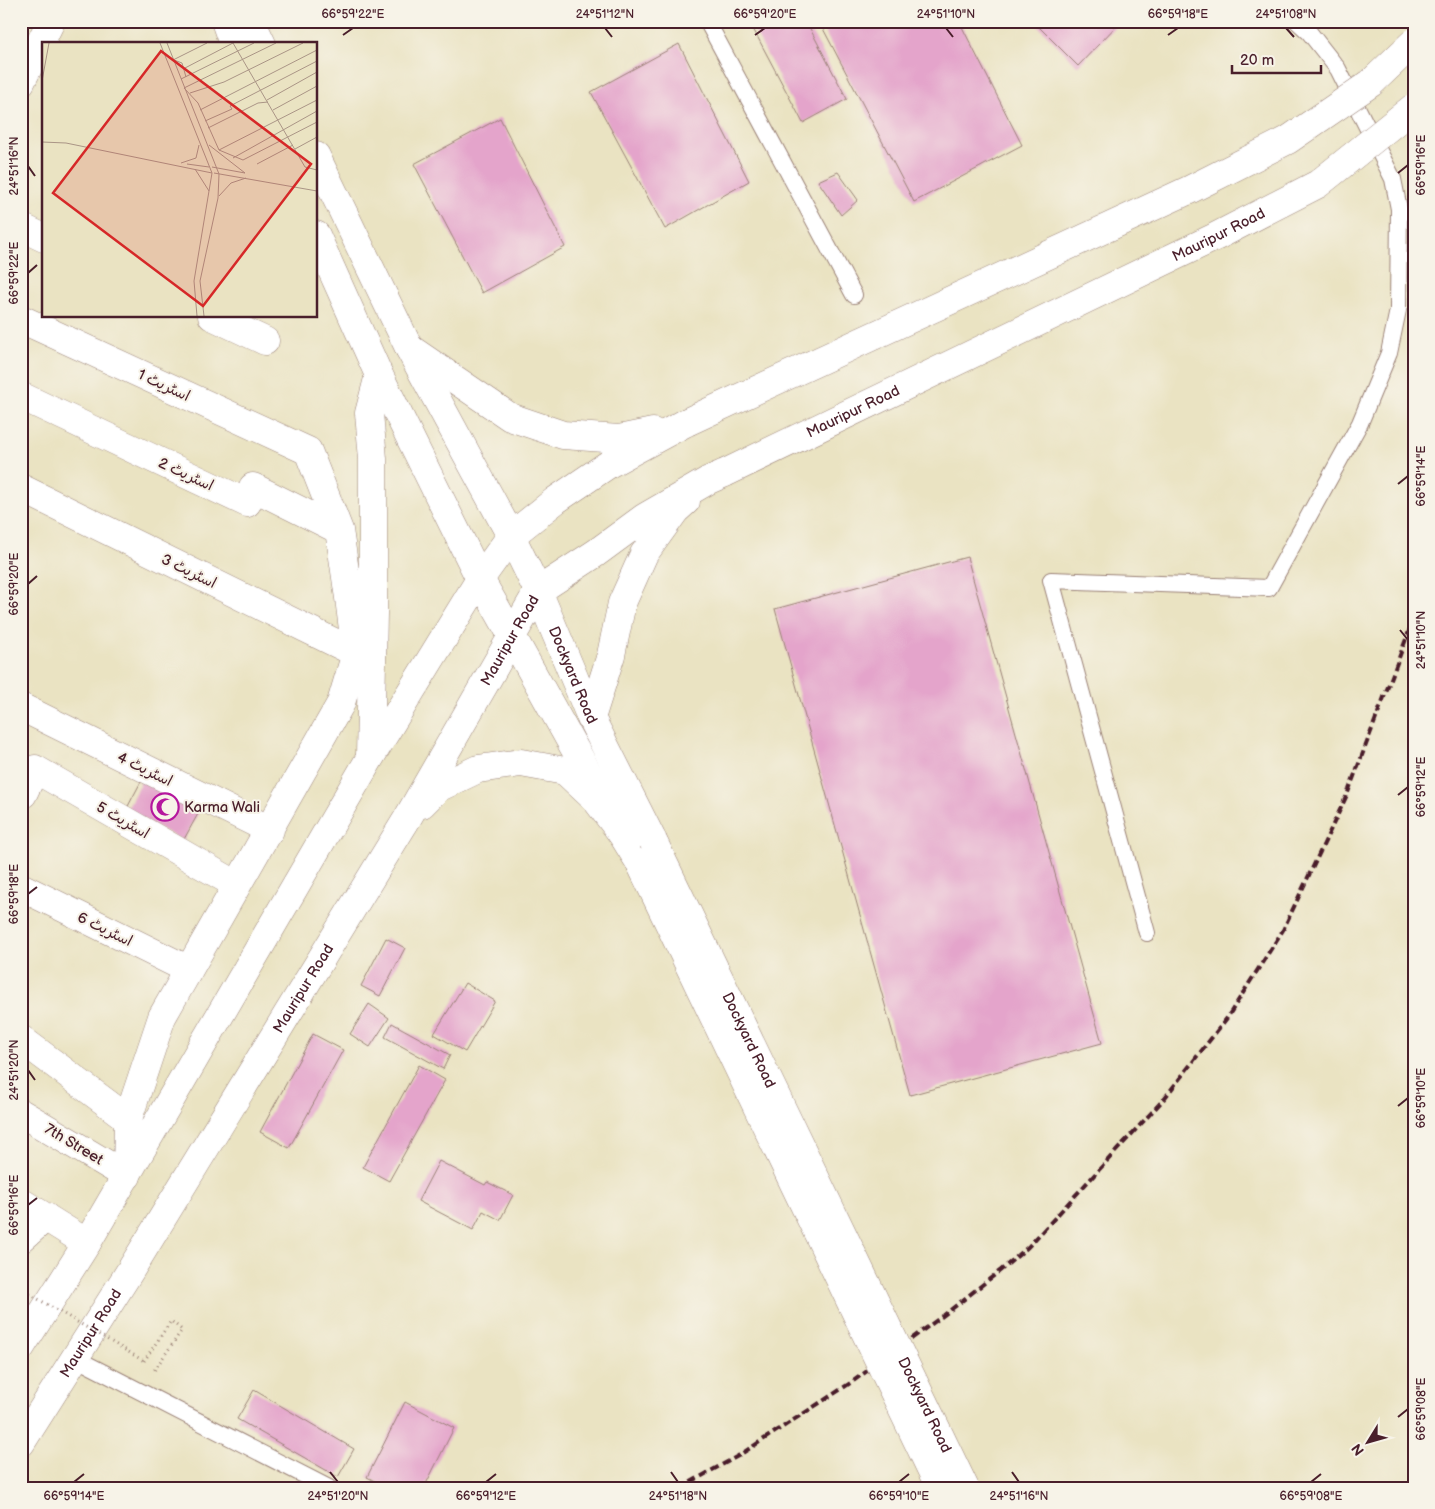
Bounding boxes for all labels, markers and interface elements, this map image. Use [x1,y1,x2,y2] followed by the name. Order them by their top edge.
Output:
[321,7,385,22] text: 66°59'22"E
[576,7,634,22] text: 24°51'12"N
[734,7,797,22] text: 66°59'20"E
[917,7,975,22] text: 24°51'10"N
[1148,7,1208,22] text: 66°59'18"E
[1255,7,1317,22] text: 24°51'08"N
[42,42,318,318] inset map
[1232,42,1321,74] scale bar
[1240,51,1274,70] text: 20 m
[1414,135,1429,195] text: 66°59'16"E
[7,137,22,195] text: 24°51'16"N
[1169,204,1268,266] street label: Mauripur Road
[7,241,22,305] text: 66°59'22"E
[135,365,193,406] street label: اسٹریٹ 1
[803,381,903,442] street label: Mauripur Road
[1414,446,1429,506] text: 66°59'14"E
[155,453,216,495] street label: اسٹریٹ 2
[158,550,219,593] street label: اسٹریٹ 3
[7,552,22,615] text: 66°59'20"E
[477,592,544,689] street label: Mauripur Road
[1414,611,1429,669] text: 24°51'10"N
[544,624,601,727] street label: Dockyard Road
[114,748,175,791] street label: اسٹریٹ 4
[1414,757,1429,817] text: 66°59'12"E
[150,792,180,822] mosque icon: Karma Wali
[93,798,153,843] street label: اسٹریٹ 5
[184,798,260,817] place label: Karma Wali
[7,864,22,924] text: 66°59'18"E
[74,908,135,951] street label: اسٹریٹ 6
[269,941,338,1037] street label: Mauripur Road
[717,989,780,1091] street label: Dockyard Road
[7,1039,22,1101] text: 24°51'20"N
[1414,1068,1429,1128] text: 66°59'10"E
[41,1119,107,1170] street label: 7th Street
[7,1175,22,1235] text: 66°59'16"E
[56,1286,126,1381] street label: Mauripur Road
[893,1354,956,1456] street label: Dockyard Road
[1414,1377,1429,1440] text: 66°59'08"E
[1342,1416,1392,1466] north arrow
[1348,1440,1368,1459] text: N
[44,1489,104,1504] text: 66°59'14"E
[307,1489,369,1504] text: 24°51'20"N
[456,1489,516,1504] text: 66°59'12"E
[649,1489,707,1504] text: 24°51'18"N
[869,1489,929,1504] text: 66°59'10"E
[990,1489,1048,1504] text: 24°51'16"N
[1280,1489,1343,1504] text: 66°59'08"E

